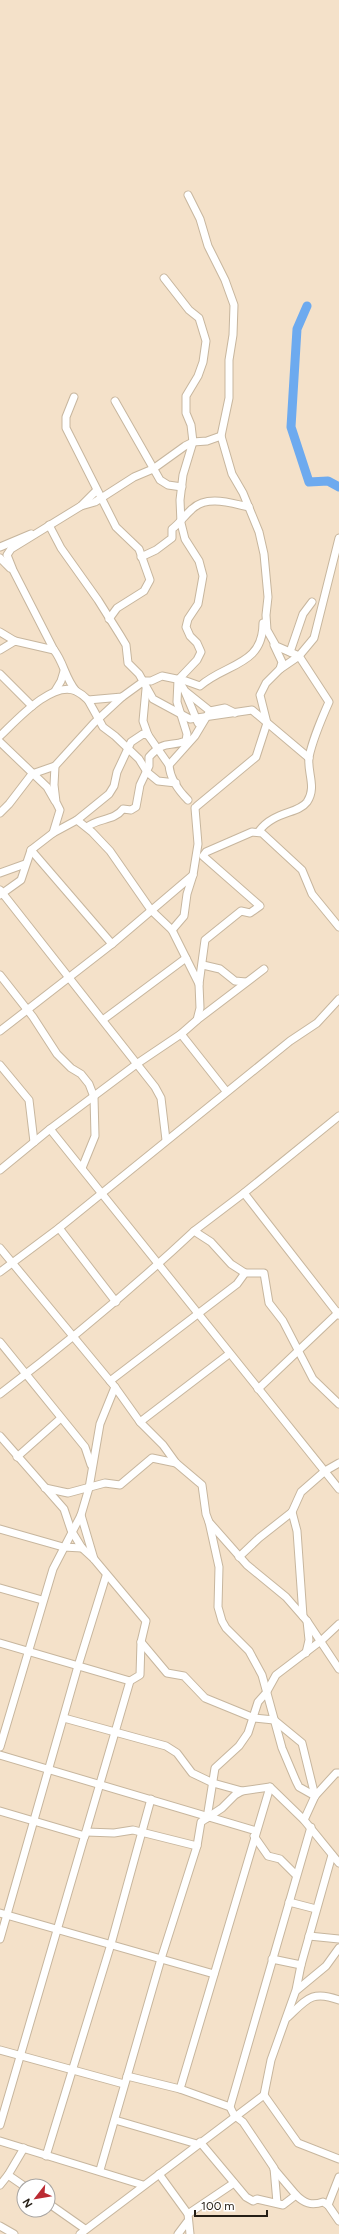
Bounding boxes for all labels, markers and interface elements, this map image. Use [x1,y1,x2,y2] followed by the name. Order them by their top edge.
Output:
[16,2178,56,2218] north arrow
[195,2192,267,2218] scale bar
[20,2196,36,2210] text: N
[201,2199,235,2213] text: 100 m

